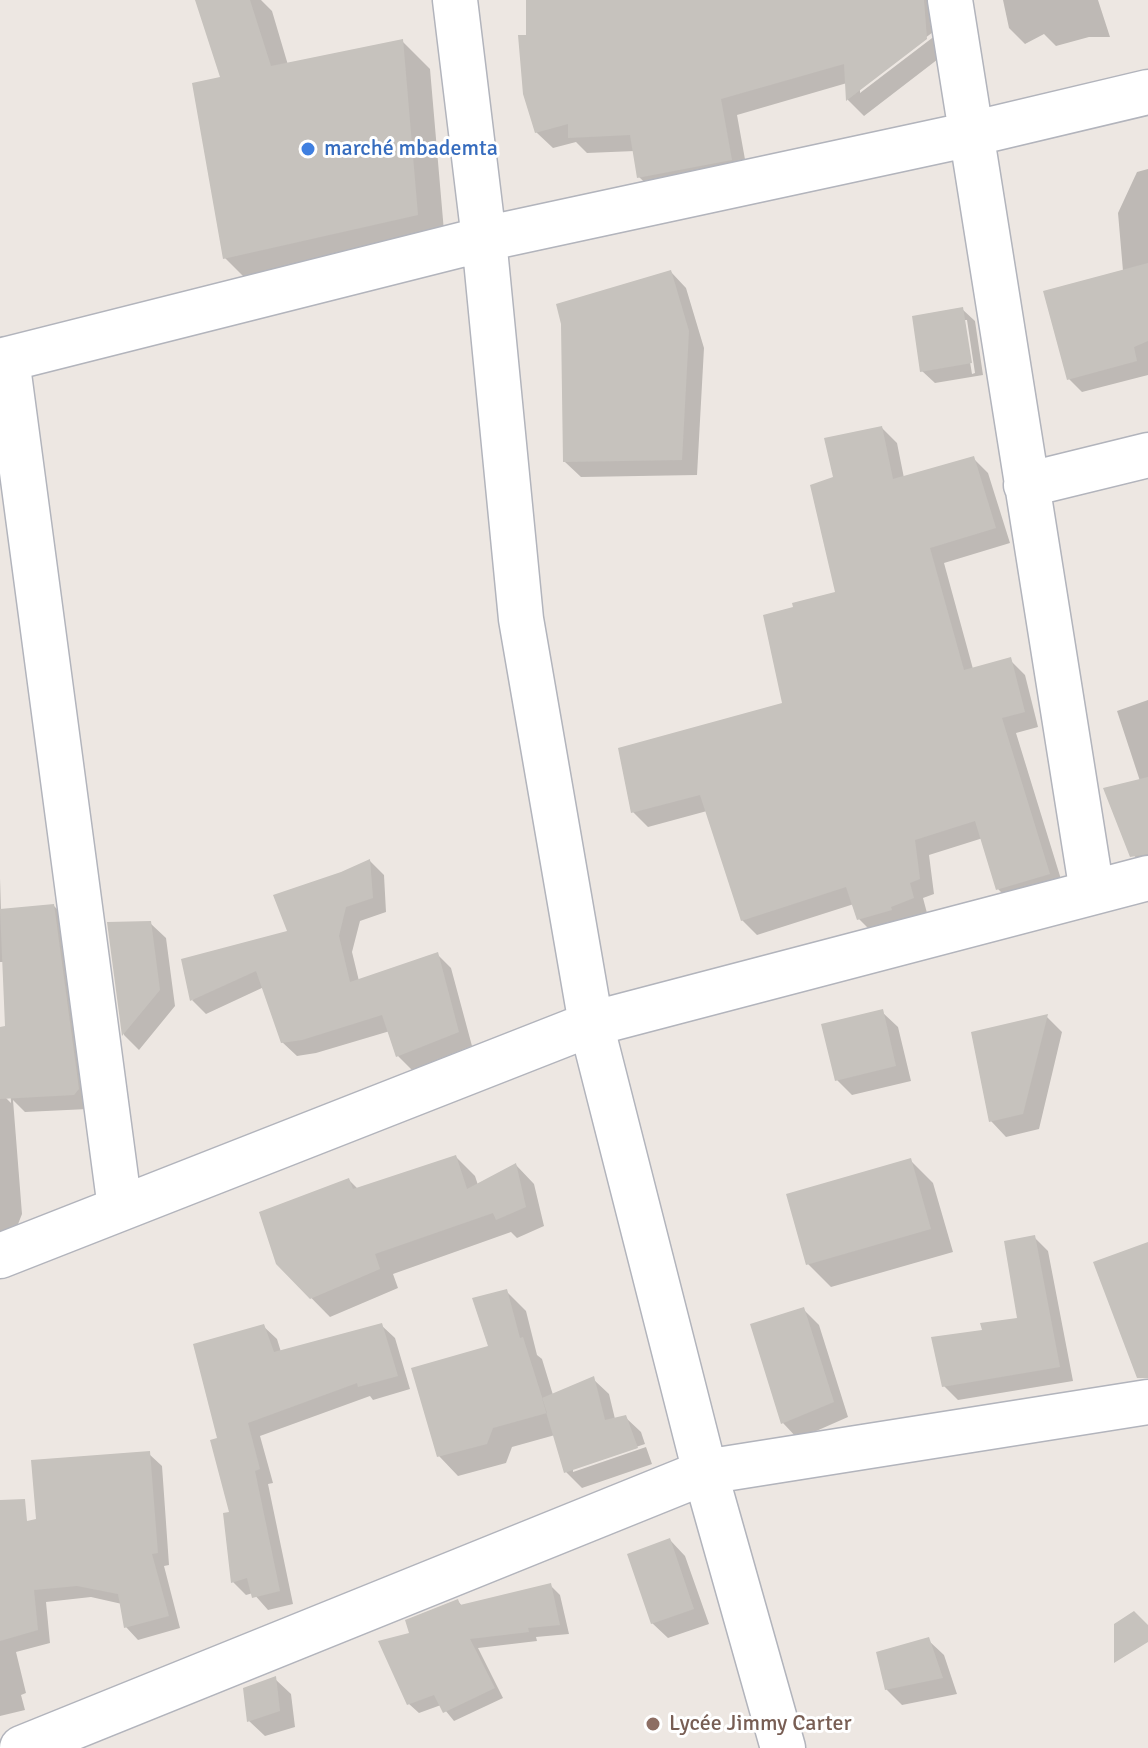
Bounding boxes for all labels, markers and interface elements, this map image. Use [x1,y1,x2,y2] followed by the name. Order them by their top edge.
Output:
[324,136,498,162] place label: marché mbademta
[299,140,317,158] marker: marché mbademta
[669,1711,852,1737] place label: Lycée Jimmy Carter
[644,1715,662,1733] marker: Lycée Jimmy Carter

